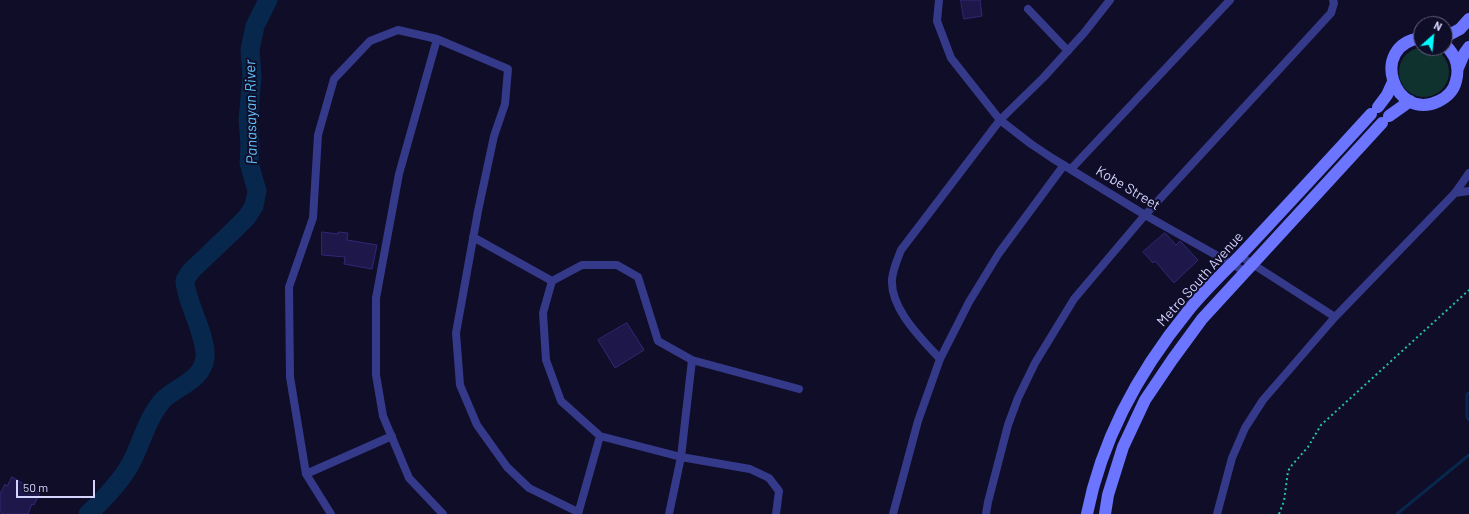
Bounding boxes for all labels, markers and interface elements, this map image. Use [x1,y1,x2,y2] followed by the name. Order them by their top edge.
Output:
[1413,16,1453,56] north arrow
[1432,18,1444,33] text: N
[241,60,261,164] water label: Panasayan River
[1093,162,1163,214] street label: Kobe Street
[1153,228,1247,330] street label: Metro South Avenue
[18,472,97,498] scale bar
[23,480,48,494] text: 50 m

